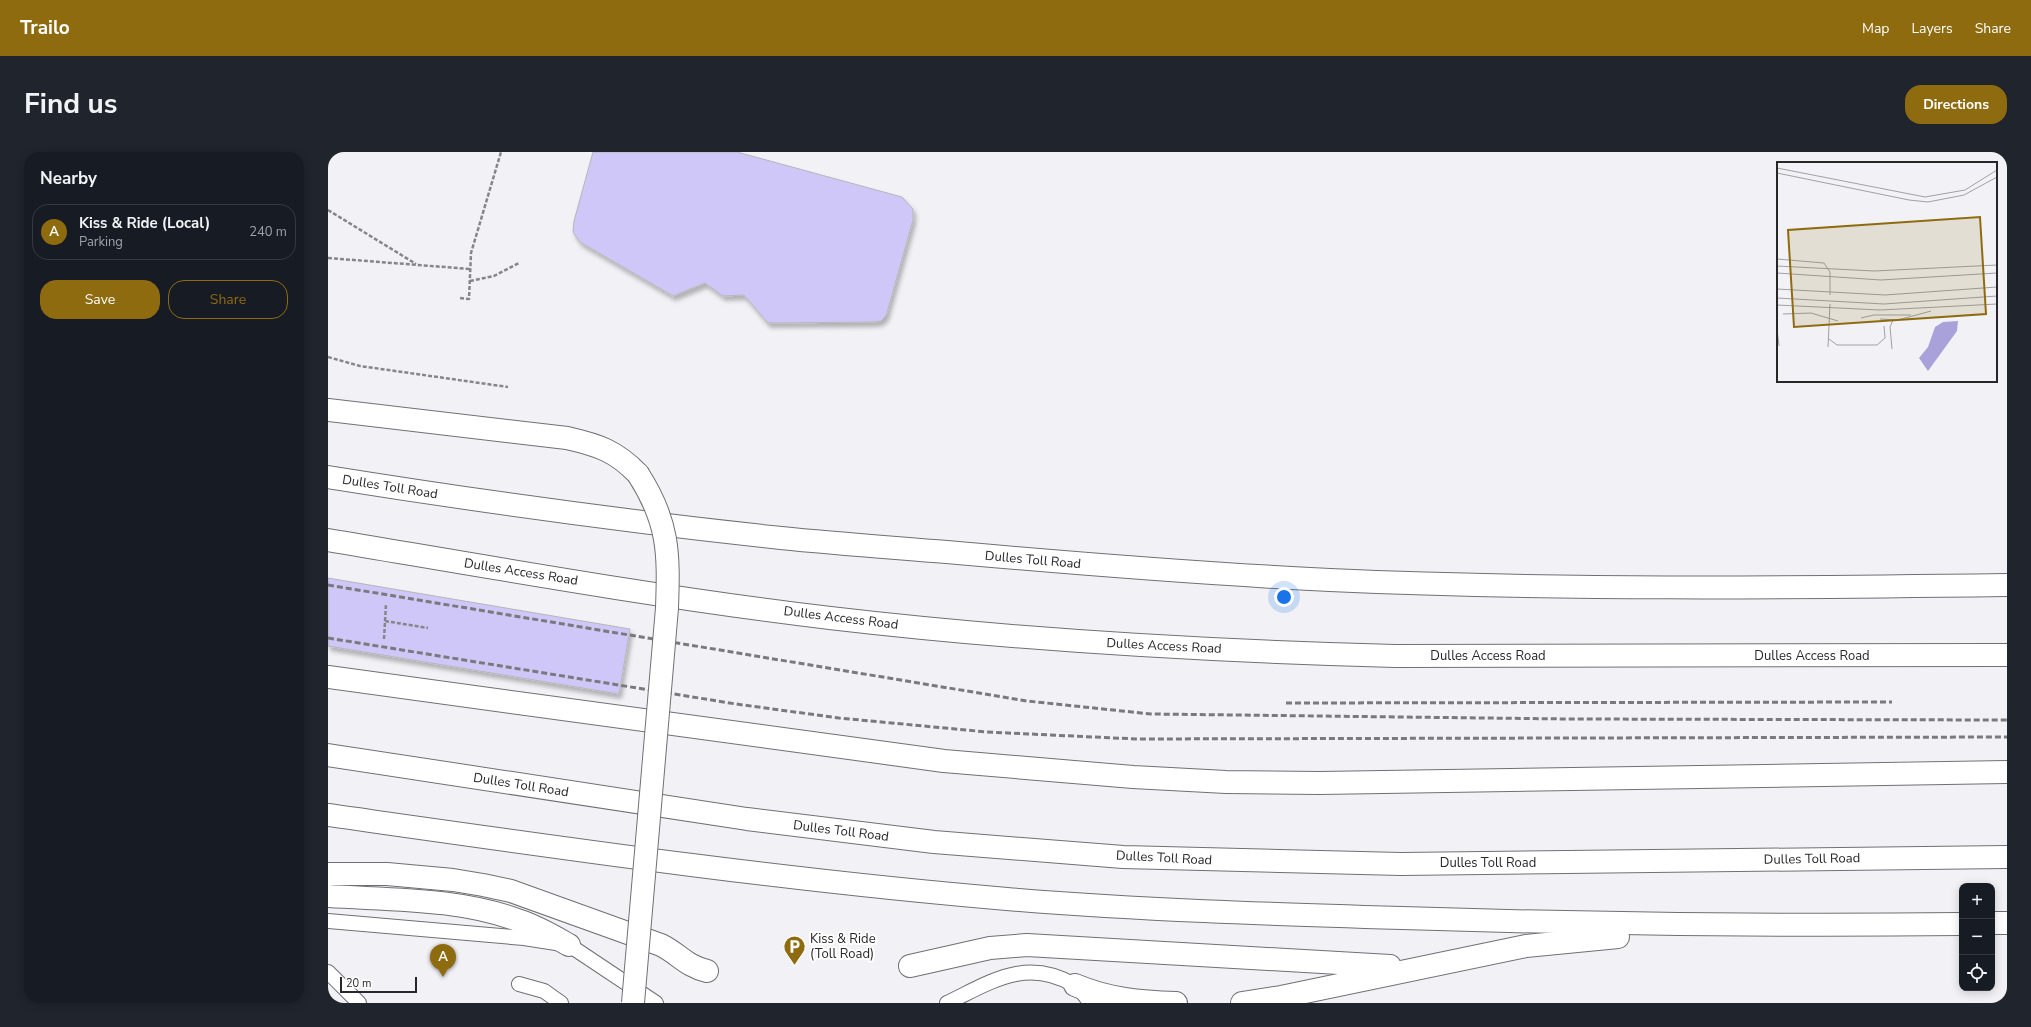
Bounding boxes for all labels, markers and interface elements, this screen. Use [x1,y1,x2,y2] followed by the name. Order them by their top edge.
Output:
[20,15,70,41] text: Trailo
[1862,19,1889,38] text: Map
[1911,19,1953,38] text: Layers
[1975,19,2011,38] text: Share
[24,85,118,123] text: Find us
[1905,85,2007,124] button: Directions
[1777,162,1997,382] inset map
[40,167,97,190] text: Nearby
[79,213,210,233] text: Kiss & Ride (Local)
[49,223,59,241] text: A
[249,223,287,241] text: 240 m
[79,233,123,251] text: Parking
[40,280,160,319] button: Save
[168,280,288,319] button: Share
[341,471,439,503] street label: Dulles Toll Road
[984,547,1082,573] street label: Dulles Toll Road
[463,554,579,590] street label: Dulles Access Road
[1274,587,1294,607] your location
[783,602,899,634] street label: Dulles Access Road
[1106,634,1222,658] street label: Dulles Access Road
[1430,647,1546,665] street label: Dulles Access Road
[1754,647,1870,665] street label: Dulles Access Road
[472,769,570,801] street label: Dulles Toll Road
[792,816,890,846] street label: Dulles Toll Road
[1115,846,1213,870] street label: Dulles Toll Road
[1764,849,1860,869] street label: Dulles Toll Road
[1440,854,1536,872] street label: Dulles Toll Road
[1959,883,1995,991] map controls
[1959,883,1995,919] button: +
[1959,919,1995,955] button: −
[810,930,876,963] place label: Kiss & Ride (Toll Road)
[781,933,807,966] parking icon: Kiss & Ride (Toll Road)
[430,944,456,977] pin: A
[1959,955,1995,991] button: locate
[340,975,417,994] scale bar
[346,976,371,991] text: 20 m

